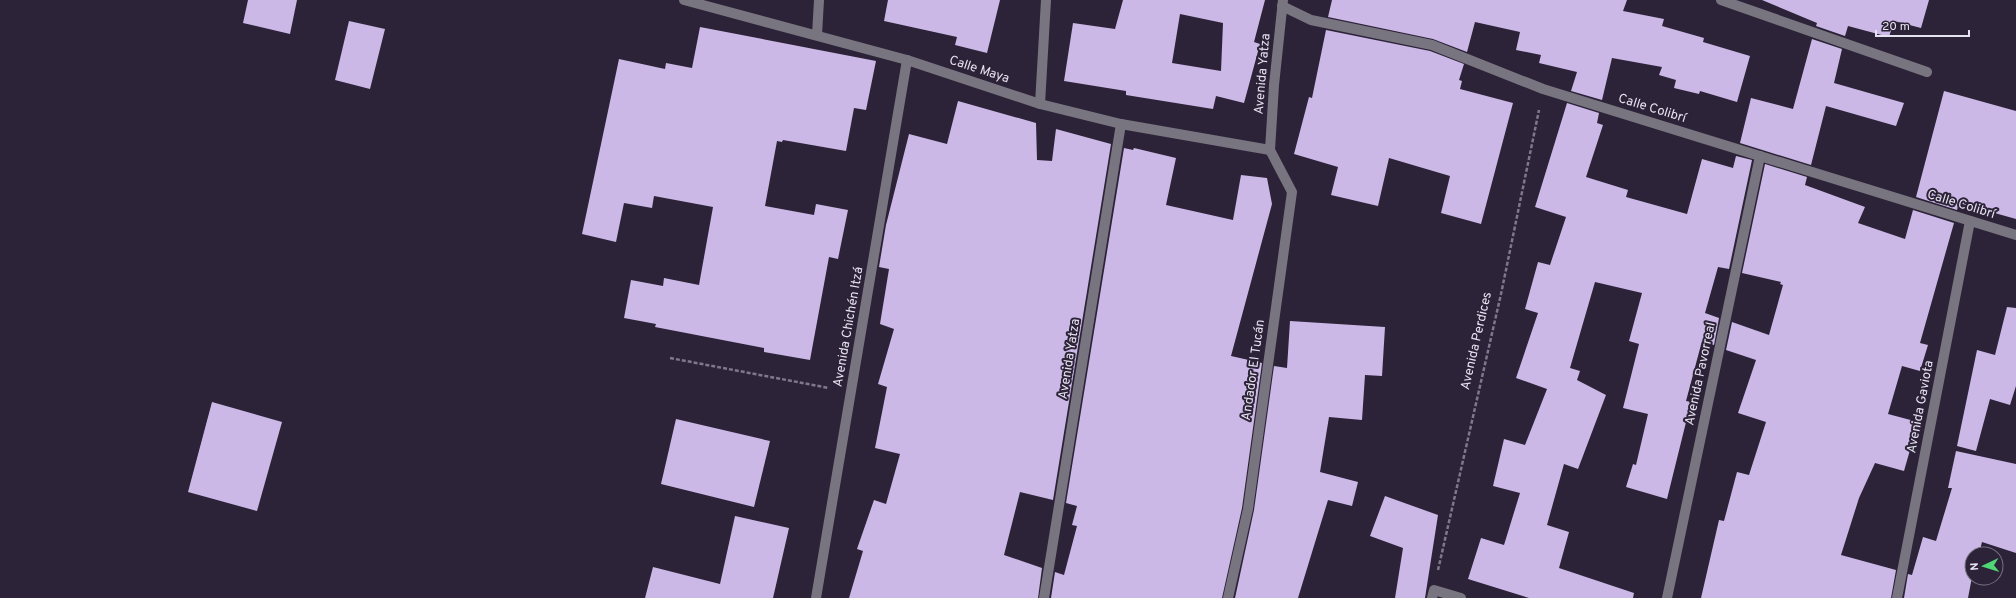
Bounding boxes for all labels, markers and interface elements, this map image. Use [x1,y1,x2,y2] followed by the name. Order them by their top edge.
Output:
[1876,12,1969,38] scale bar
[1882,19,1910,35] text: 20 m
[1251,33,1275,115] street label: Avenida Yatza
[947,53,1011,87] street label: Calle Maya
[1616,91,1690,127] street label: Calle Colibrí
[1925,187,1999,223] street label: Calle Colibrí
[831,265,867,388] street label: Avenida Chichén Itzá
[1458,290,1496,392] street label: Avenida Perdices
[1056,318,1084,400] street label: Avenida Yatza
[1239,318,1269,422] street label: Andador El Tucán
[1682,321,1720,427] street label: Avenida Pavorreal
[1904,359,1938,455] street label: Avenida Gaviota
[1964,546,2004,586] north arrow
[1968,562,1982,571] text: N

